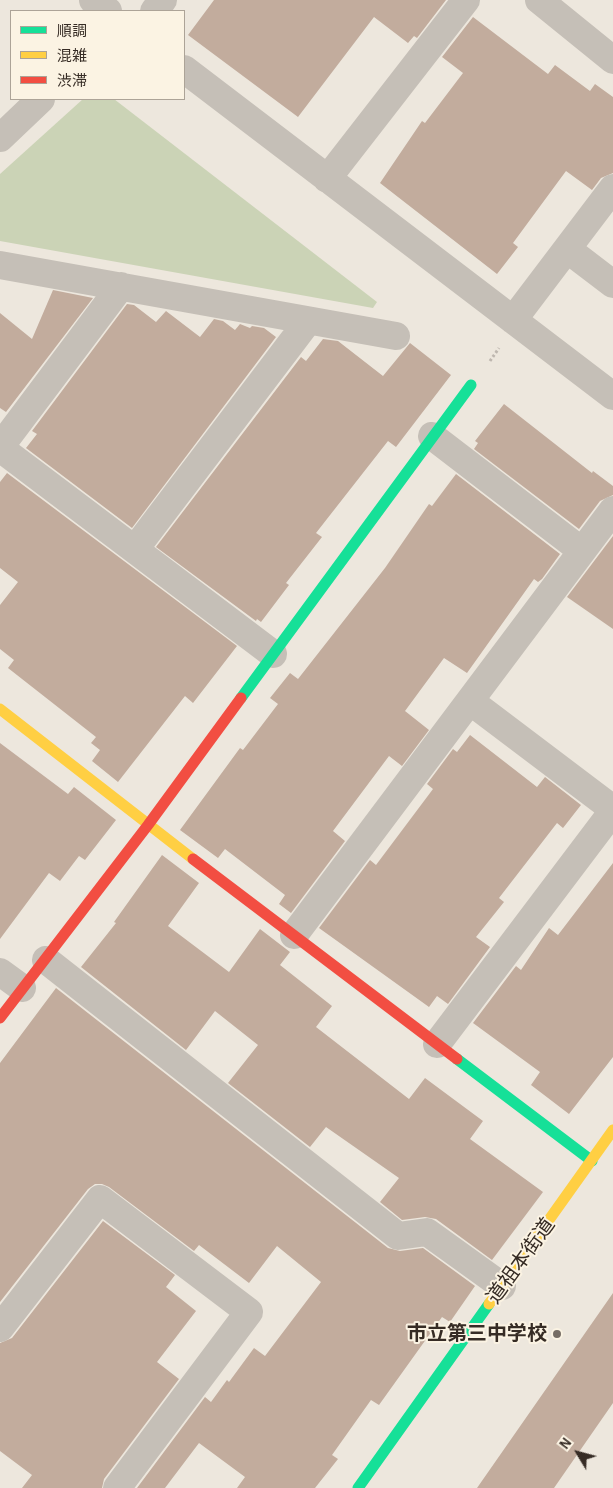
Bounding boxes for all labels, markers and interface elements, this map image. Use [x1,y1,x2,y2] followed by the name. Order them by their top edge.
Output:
[10,10,185,100] legend
[57,24,87,39] text: 順調
[57,49,87,64] text: 混雑
[57,74,87,89] text: 渋滞
[482,1213,560,1309] street label: 道祖本街道
[407,1322,547,1346] place label: 市立第三中学校
[551,1328,563,1340] marker: 市立第三中学校
[553,1428,603,1478] north arrow
[557,1436,575,1452] text: N

